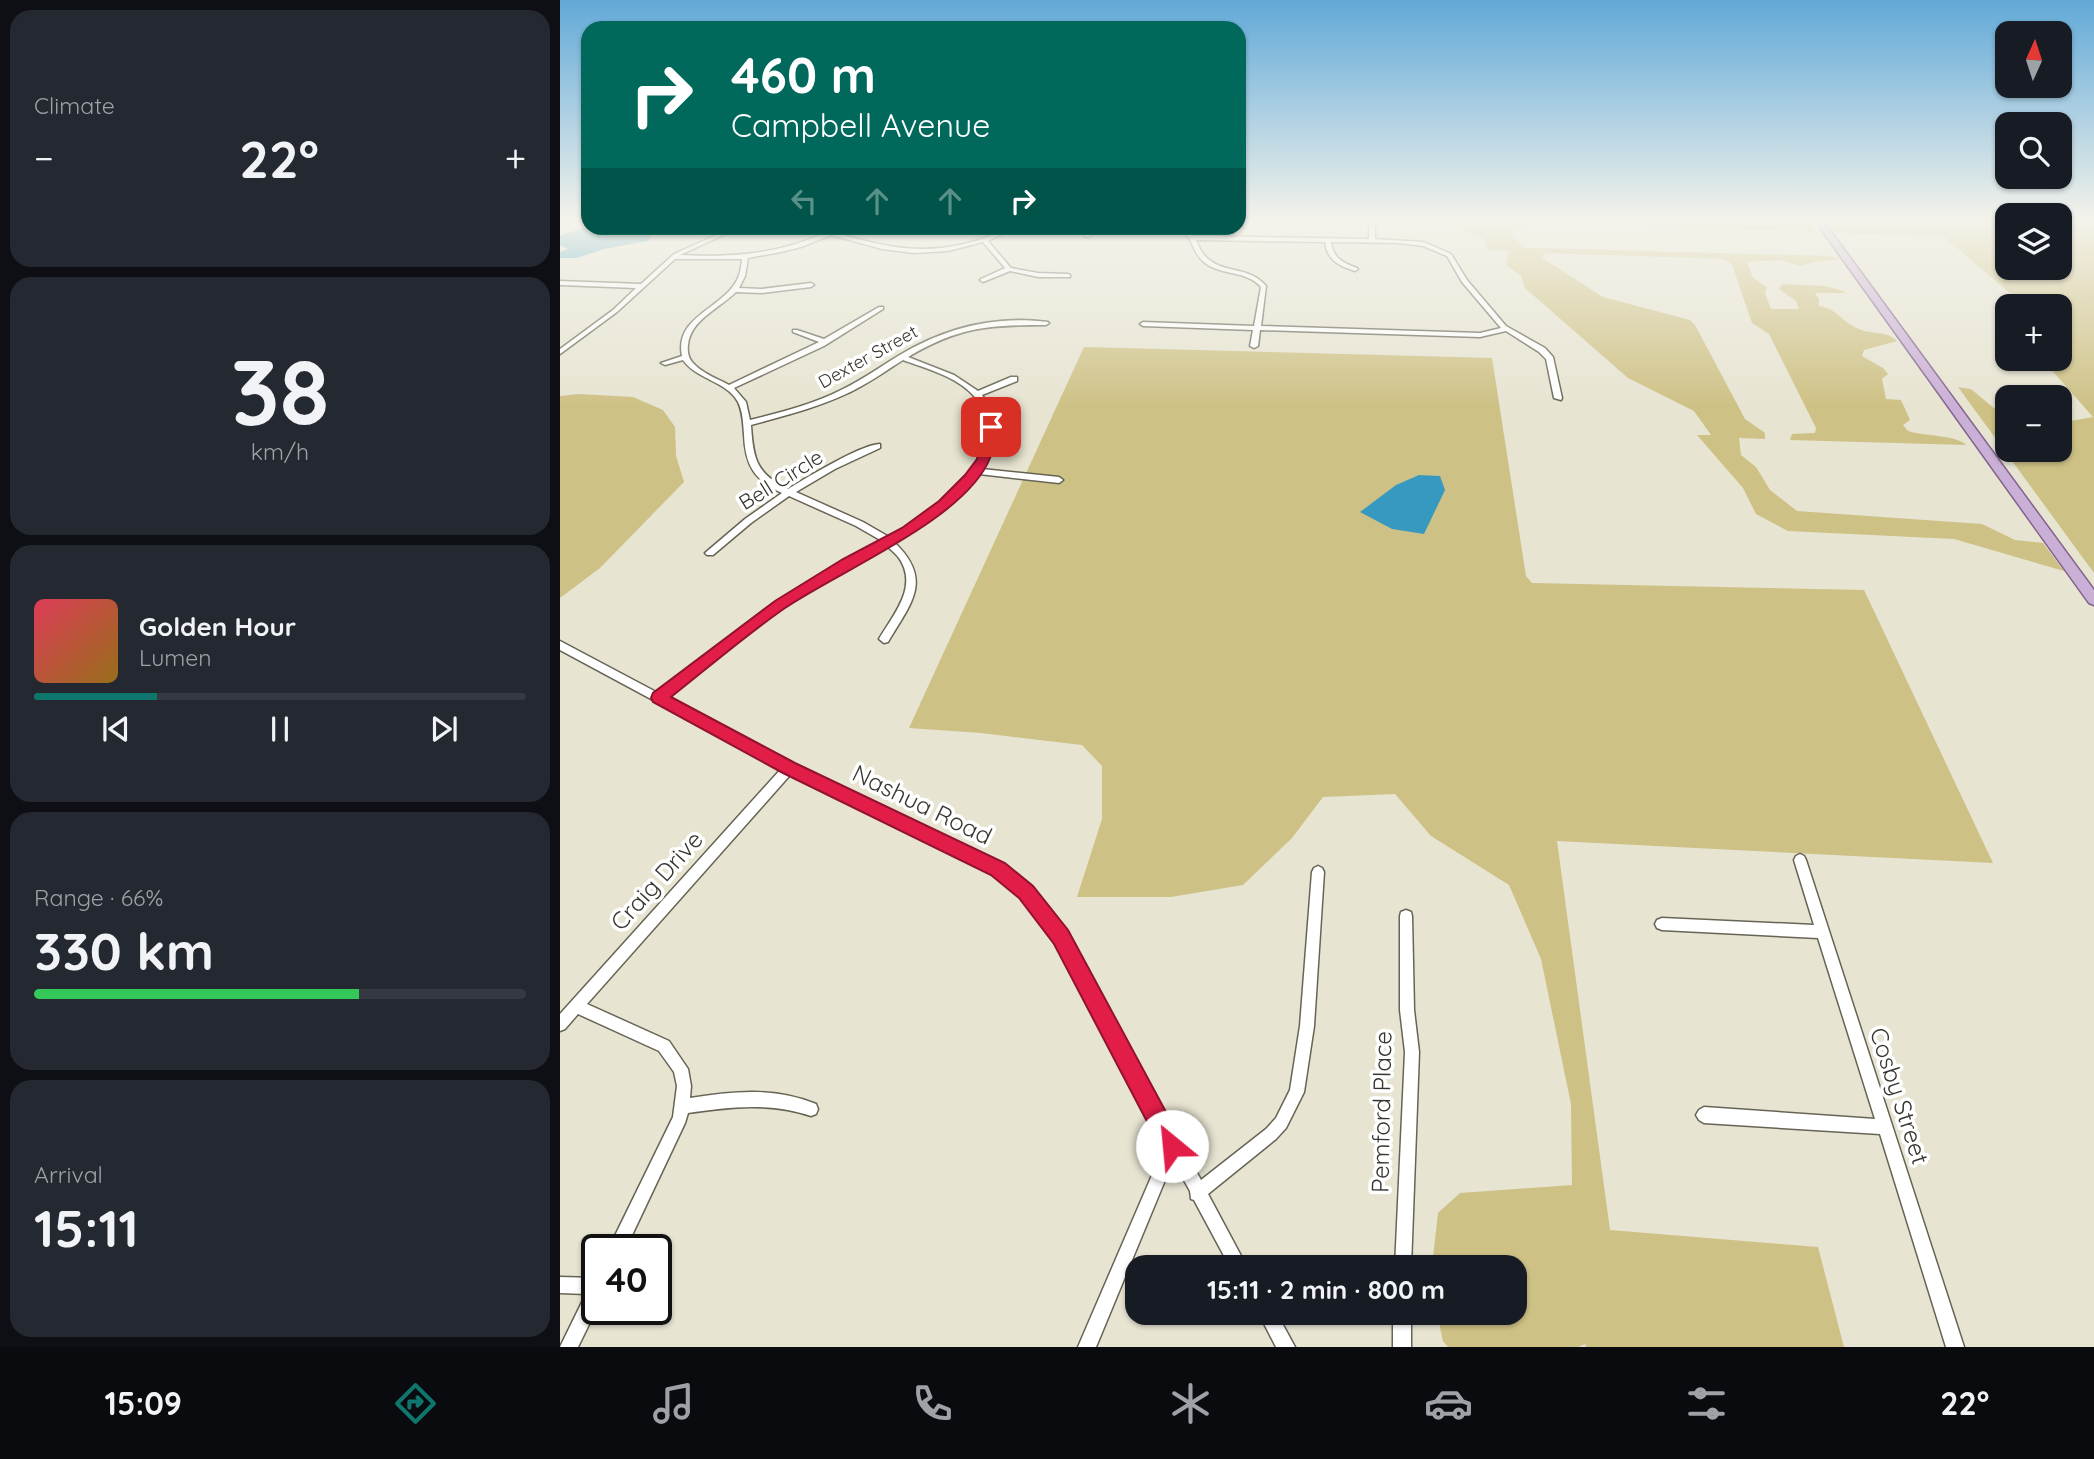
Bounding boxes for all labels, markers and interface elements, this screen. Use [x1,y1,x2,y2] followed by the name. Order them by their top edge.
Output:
[1995,21,2072,98] north arrow
[1995,21,2072,462] map controls
[731,44,876,105] text: 460 m
[616,49,707,140] icon: right
[34,91,115,120] text: Climate
[731,105,990,145] text: Campbell Avenue
[1995,112,2072,189] button: search
[239,126,319,191] text: 22°
[34,134,54,182] text: −
[505,134,526,182] text: +
[785,182,823,220] icon: left
[858,182,896,220] icon: ahead
[931,182,969,220] icon: ahead
[1004,182,1042,220] icon: right
[1995,203,2072,280] button: layers
[1995,294,2072,371] button: +
[814,320,921,393] street label: Dexter Street
[231,334,329,448] text: 38
[1995,385,2072,462] button: −
[961,397,1021,457] pin
[972,408,1010,446] icon: arrive
[251,437,309,466] text: km/h
[734,443,827,515] street label: Bell Circle
[139,610,296,643] text: Golden Hour
[139,643,212,672] text: Lumen
[97,710,135,748] icon: previous
[261,710,299,748] icon: pause
[425,710,463,748] icon: next
[848,757,997,851] street label: Nashua Road
[604,824,709,936] street label: Craig Drive
[34,883,163,912] text: Range · 66%
[34,918,214,983] text: 330 km
[1864,1024,1936,1168] street label: Cosby Street
[1365,1031,1397,1193] street label: Pemford Place
[1135,1109,1209,1183] position arrow
[34,1160,103,1189] text: Arrival
[34,1195,139,1260] text: 15:11
[581,1234,672,1325] speed limit sign: 40
[1207,1273,1445,1306] text: 15:11 · 2 min · 800 m
[391,1379,440,1428] icon: directions
[649,1379,698,1428] icon: music
[908,1379,957,1428] icon: phone
[1166,1379,1215,1428] icon: climate
[1424,1379,1473,1428] icon: car
[1682,1379,1731,1428] icon: filters
[105,1383,182,1423] text: 15:09
[1940,1383,1989,1423] text: 22°

